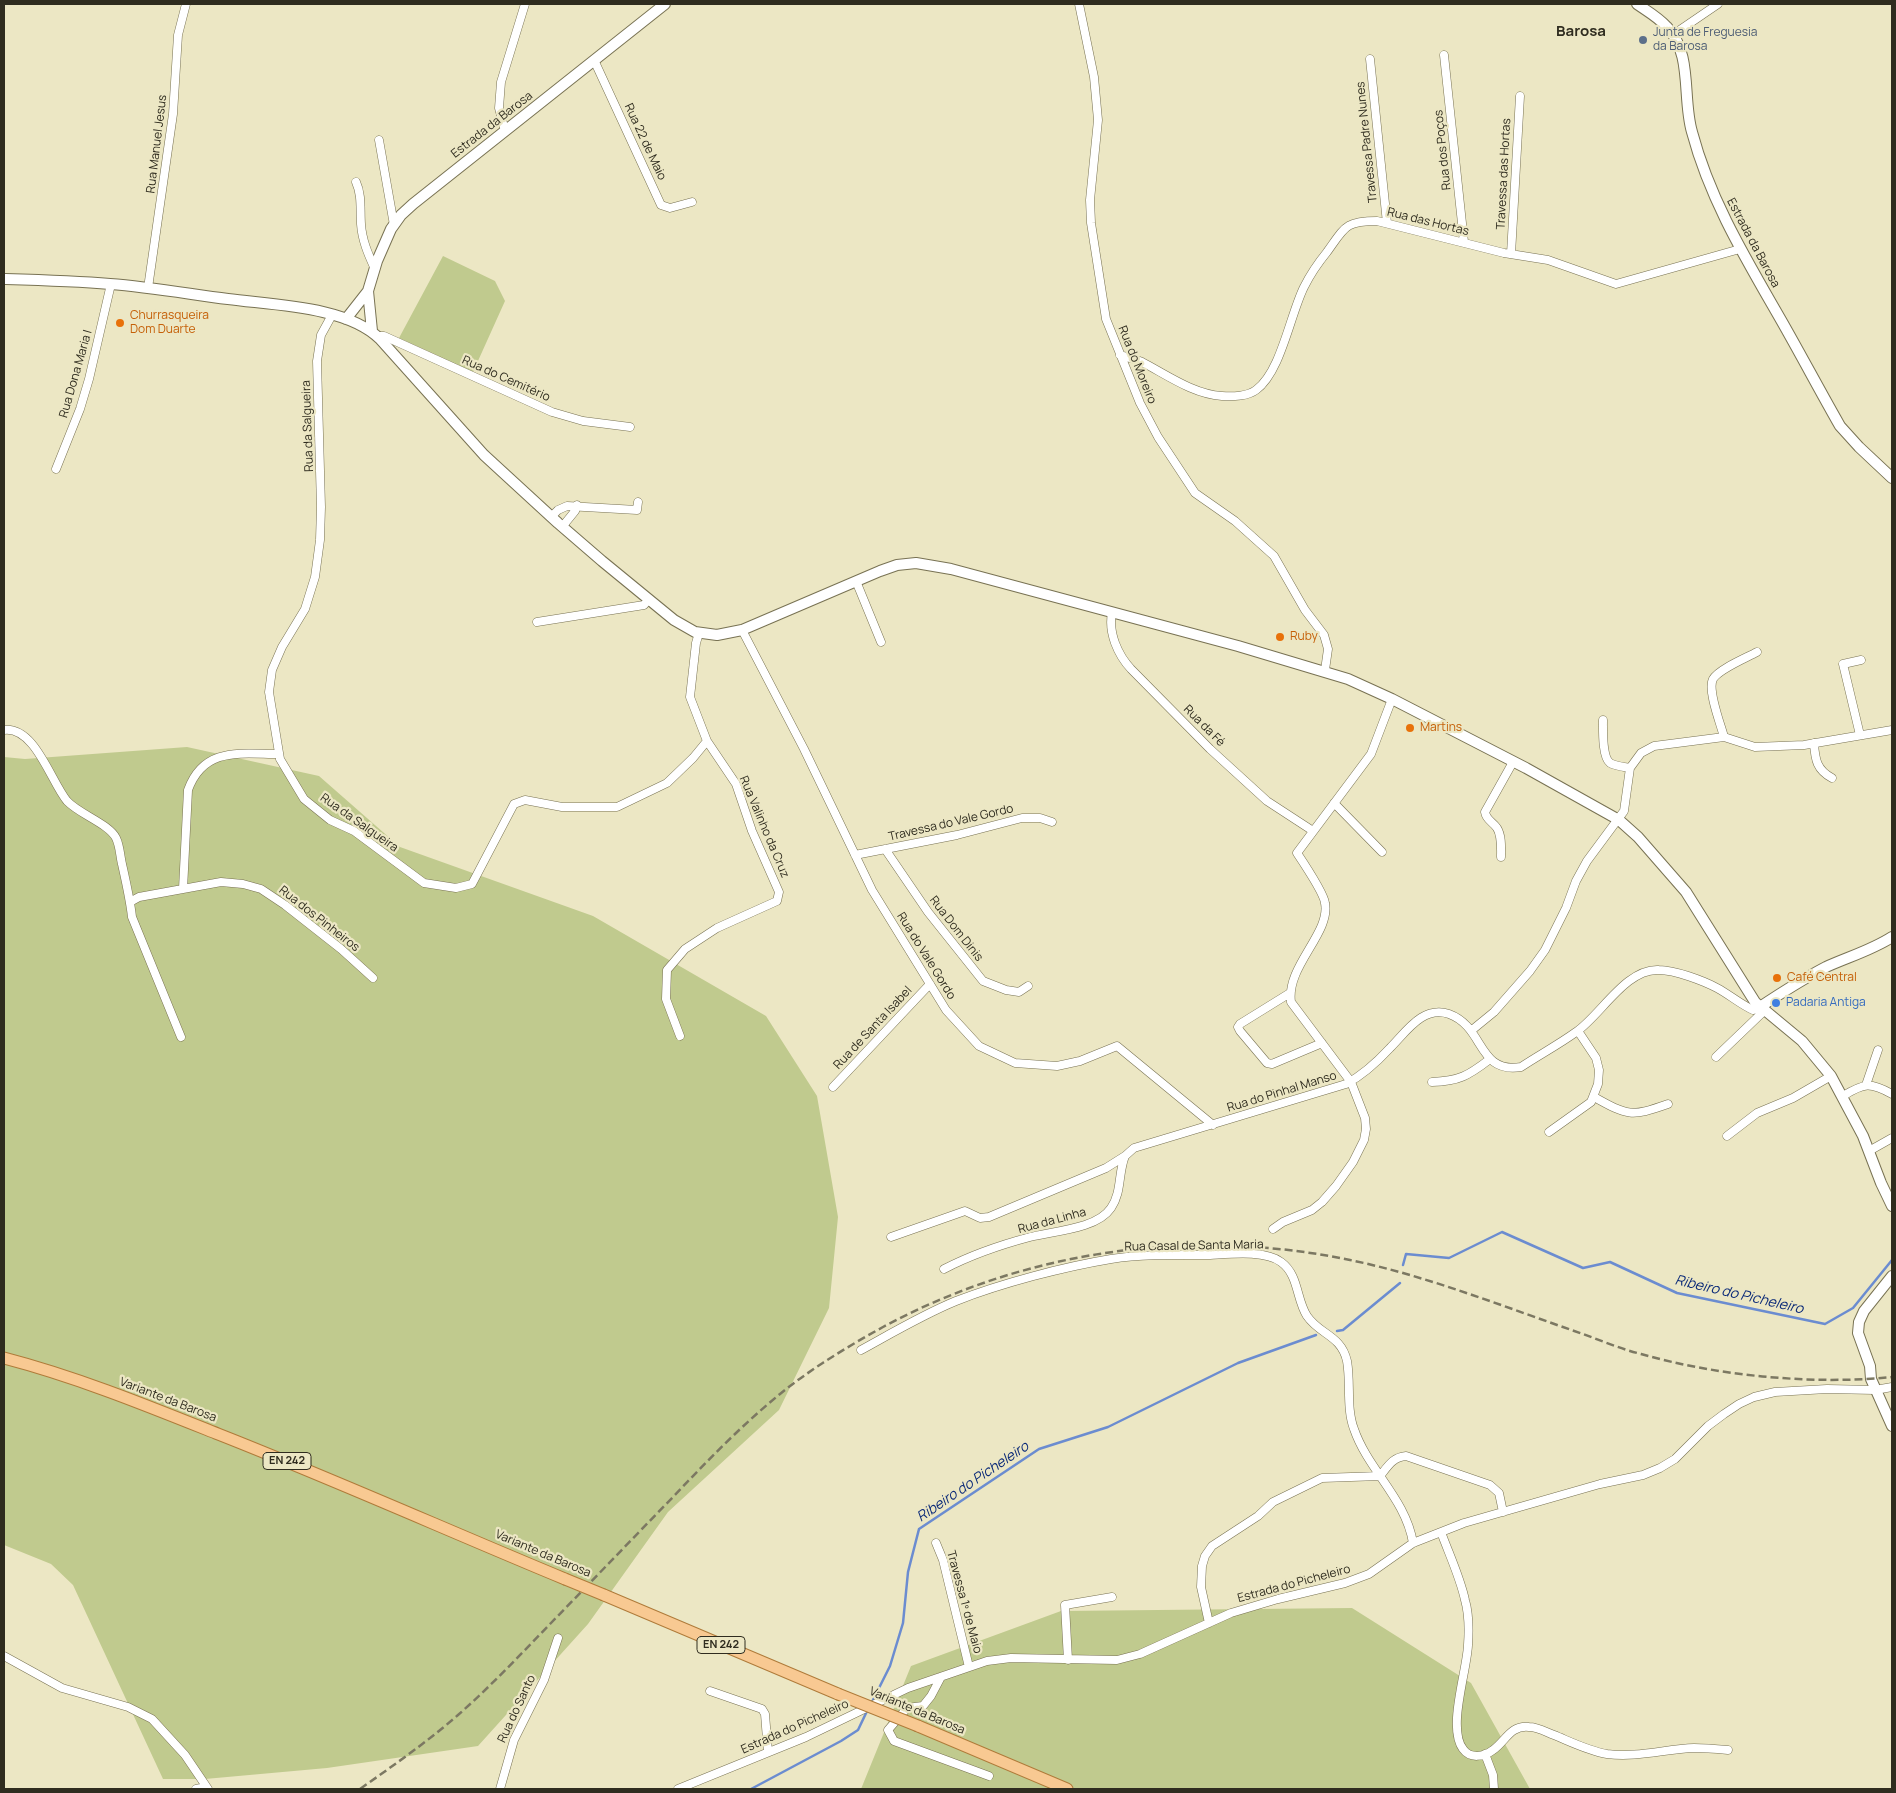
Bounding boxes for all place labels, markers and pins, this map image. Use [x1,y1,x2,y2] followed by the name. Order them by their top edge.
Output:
[1653,26,1757,54] place label: Junta de Freguesia da Barosa
[1637,34,1649,46] marker: Junta de Freguesia da Barosa
[130,309,209,337] place label: Churrasqueira Dom Duarte
[114,317,126,329] marker: Churrasqueira Dom Duarte
[1290,630,1318,644] place label: Ruby
[1274,631,1286,643] marker: Ruby
[1420,721,1462,735] place label: Martins
[1404,722,1416,734] marker: Martins
[1787,971,1857,985] place label: Café Central
[1771,972,1783,984] marker: Café Central
[1786,996,1866,1010] place label: Padaria Antiga
[1770,997,1782,1009] marker: Padaria Antiga

